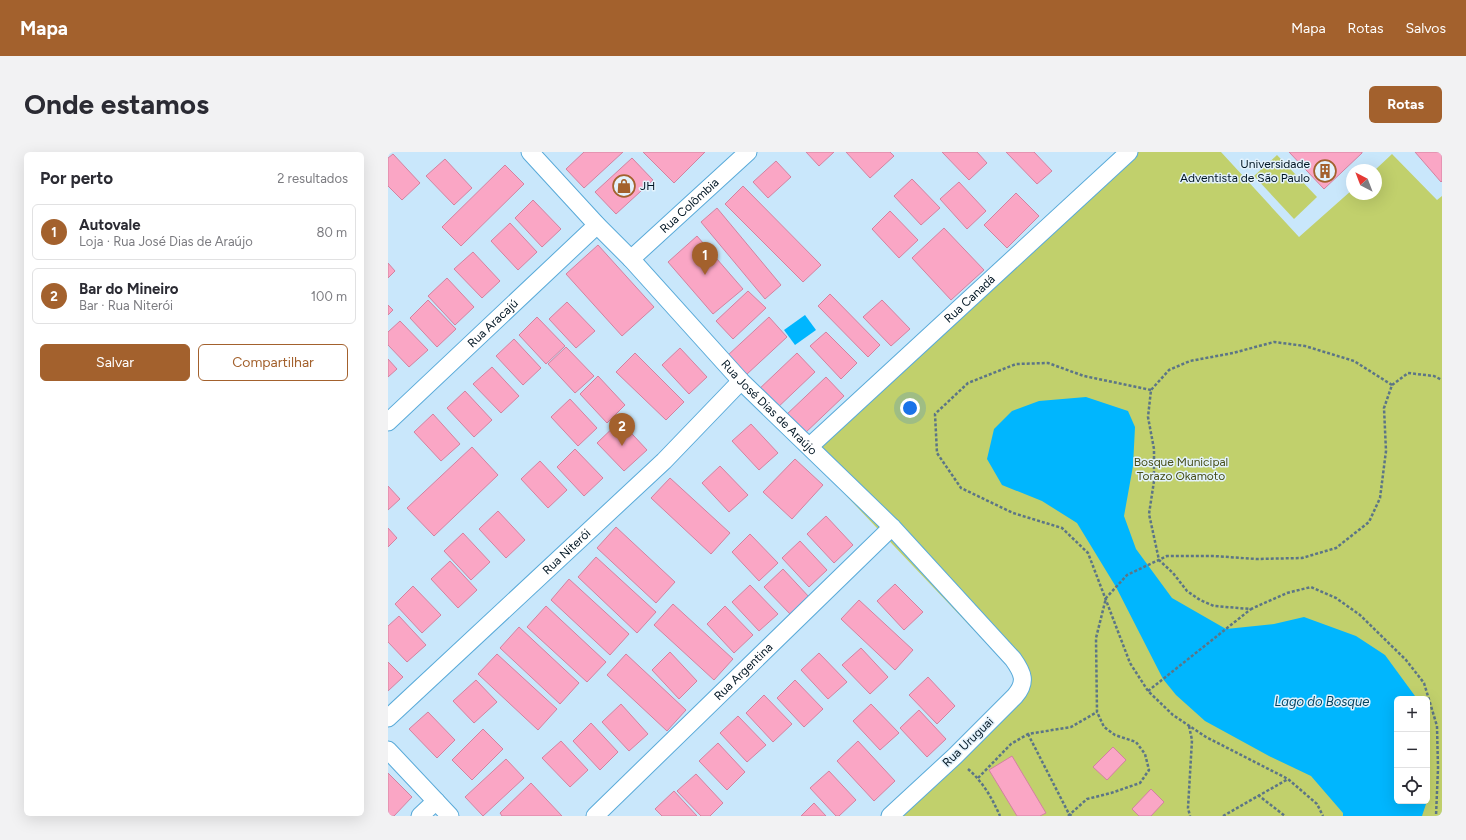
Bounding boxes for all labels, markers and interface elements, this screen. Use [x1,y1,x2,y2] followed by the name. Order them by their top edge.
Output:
[20,17,68,40] text: Mapa
[1291,20,1326,37] text: Mapa
[1348,20,1383,37] text: Rotas
[1405,20,1446,37] text: Salvos
[1369,86,1442,123] button: Rotas
[24,87,209,121] text: Onde estamos
[1180,157,1310,185] place label: Universidade Adventista de São Paulo
[1312,158,1338,184] building icon: Universidade Adventista de São Paulo
[1346,164,1382,200] north arrow
[40,168,113,188] text: Por perto
[277,171,348,186] text: 2 resultados
[611,173,637,199] shop icon: JH
[657,175,722,236] street label: Rua Colômbia
[640,179,655,193] place label: JH
[79,216,141,234] text: Autovale
[51,225,57,240] text: 1
[316,225,347,240] text: 80 m
[79,234,253,249] text: Loja · Rua José Dias de Araújo
[692,242,718,275] pin: 1
[941,272,998,326] street label: Rua Canadá
[79,280,179,298] text: Bar do Mineiro
[50,289,58,304] text: 2
[311,289,347,304] text: 100 m
[465,296,521,350] street label: Rua Aracajú
[79,298,173,313] text: Bar · Rua Niterói
[40,344,190,381] button: Salvar
[198,344,348,381] button: Compartilhar
[718,357,820,458] street label: Rua José Dias de Araújo
[900,398,920,418] your location
[609,413,635,446] pin: 2
[1134,455,1228,483] park label: Bosque Municipal Torazo Okamoto
[540,526,593,577] street label: Rua Niterói
[711,640,775,703] street label: Rua Argentina
[1275,694,1369,709] water label: Lago do Bosque
[1394,696,1430,804] map controls
[1394,696,1430,732] button: +
[940,714,996,770] street label: Rua Uruguai
[1394,732,1430,768] button: −
[1394,768,1430,804] button: locate

